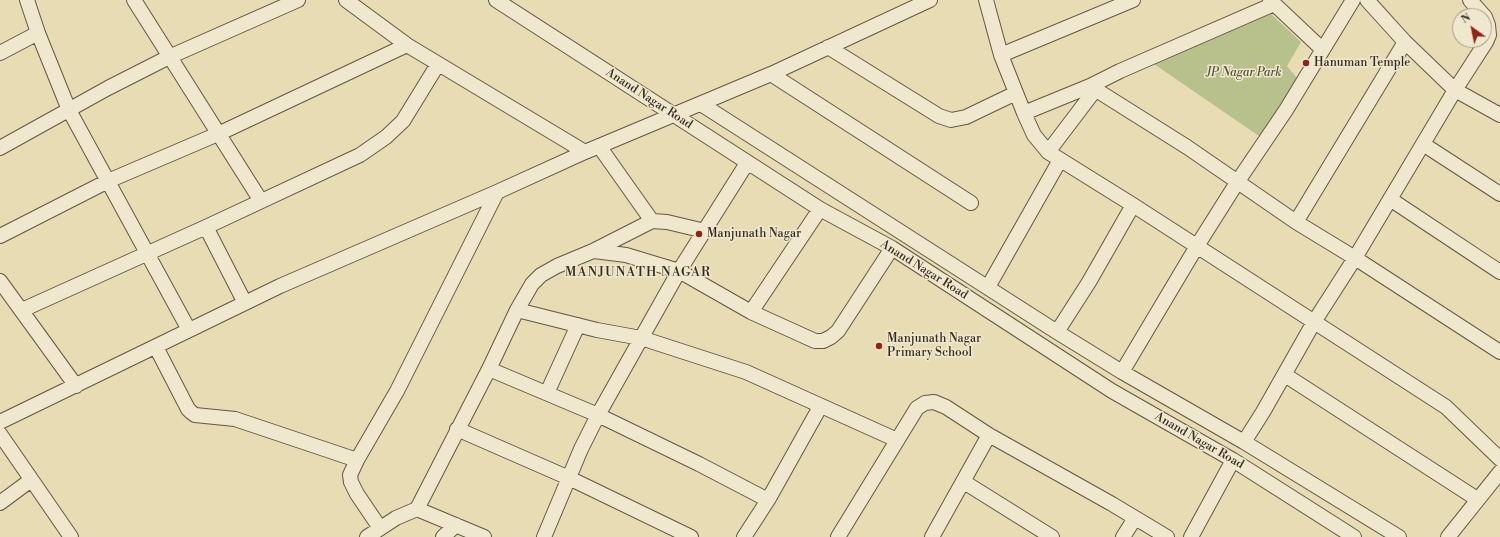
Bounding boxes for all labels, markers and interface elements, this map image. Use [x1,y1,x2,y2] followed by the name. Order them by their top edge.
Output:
[1452,8,1492,48] north arrow
[1459,11,1473,27] text: N
[1314,56,1410,70] place label: Hanuman Temple
[1301,58,1311,68] marker: Hanuman Temple
[603,66,695,132] street label: Anand Nagar Road
[1207,66,1281,80] park label: JP Nagar Park
[707,227,801,241] place label: Manjunath Nagar
[694,229,704,239] marker: Manjunath Nagar
[878,237,970,303] street label: Anand Nagar Road
[565,265,711,281] district label: MANJUNATH NAGAR
[887,332,981,360] place label: Manjunath Nagar Primary School
[874,341,884,351] marker: Manjunath Nagar Primary School
[1152,410,1246,472] street label: Anand Nagar Road

